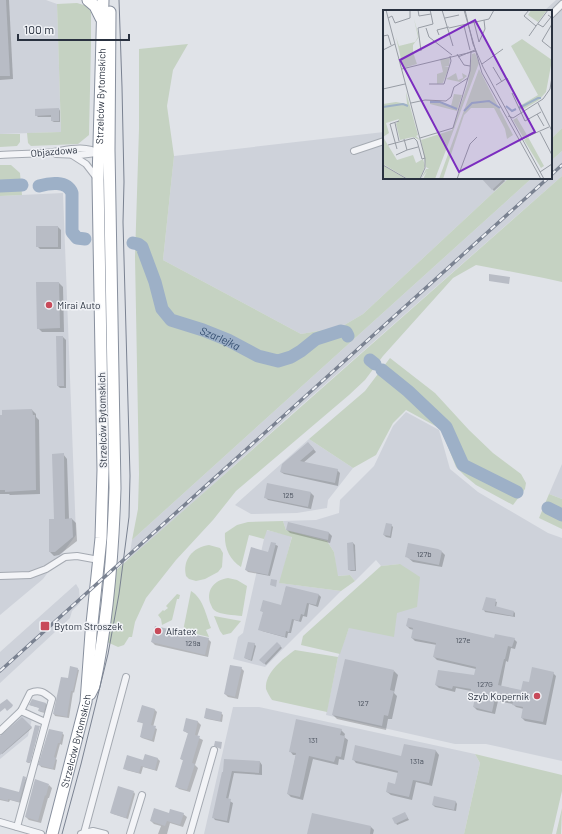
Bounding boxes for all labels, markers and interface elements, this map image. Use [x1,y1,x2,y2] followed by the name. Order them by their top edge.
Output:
[383,10,552,179] inset map
[18,16,129,42] scale bar
[24,22,54,36] text: 100 m
[93,48,108,144] street label: Strzelców Bytomskich
[30,143,78,159] street label: Objazdowa
[57,299,100,311] place label: Mirai Auto
[44,300,54,310] marker: Mirai Auto
[198,323,243,352] water label: Szarlejka
[95,372,109,468] street label: Strzelców Bytomskich
[282,490,294,500] house number: 125
[416,549,432,559] house number: 127b
[39,620,51,632] marker: Bytom Stroszek
[54,620,122,632] place label: Bytom Stroszek
[166,625,197,637] place label: Alfatex
[153,626,163,636] marker: Alfatex
[455,635,471,645] house number: 127e
[185,638,201,648] house number: 129a
[477,679,493,689] house number: 127G
[468,690,529,702] place label: Szyb Kopernik
[532,691,542,701] marker: Szyb Kopernik
[58,694,93,789] street label: Strzelców Bytomskich
[358,698,369,708] house number: 127
[308,735,318,745] house number: 131
[410,756,424,766] house number: 131a

